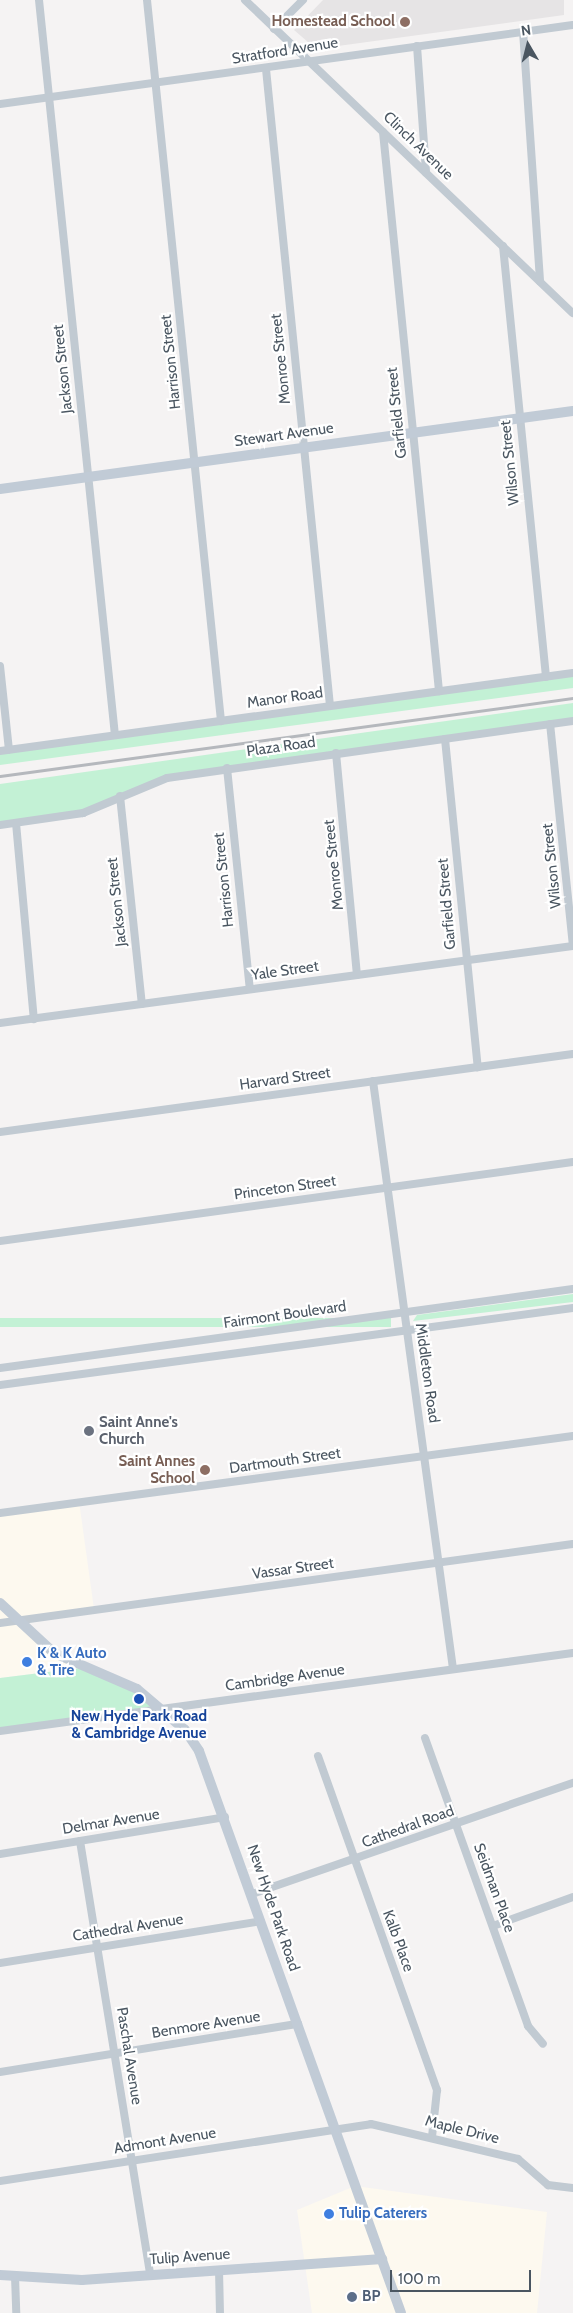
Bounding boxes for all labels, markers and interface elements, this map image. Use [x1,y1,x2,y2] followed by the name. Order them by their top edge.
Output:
[271,13,395,31] place label: Homestead School
[399,16,411,28] marker: Homestead School
[503,20,553,70] north arrow
[520,21,532,40] text: N
[231,34,339,68] street label: Stratford Avenue
[379,108,457,184] street label: Clinch Avenue
[267,313,295,405] street label: Monroe Street
[157,314,185,410] street label: Harrison Street
[49,324,77,414] street label: Jackson Street
[383,367,411,459] street label: Garfield Street
[233,419,335,451] street label: Stewart Avenue
[497,419,523,507] street label: Wilson Street
[246,684,324,712] street label: Manor Road
[245,733,317,761] street label: Plaza Road
[320,819,348,911] street label: Monroe Street
[539,822,565,910] street label: Wilson Street
[210,832,238,928] street label: Harrison Street
[103,857,131,947] street label: Jackson Street
[434,858,460,950] street label: Garfield Street
[250,957,320,985] street label: Yale Street
[238,1064,332,1094] street label: Harvard Street
[233,1172,337,1204] street label: Princeton Street
[222,1297,348,1333] street label: Fairmont Boulevard
[411,1322,443,1424] street label: Middleton Road
[99,1413,178,1448] place label: Saint Anne's Church
[83,1425,95,1437] marker: Saint Anne's Church
[228,1444,342,1478] street label: Dartmouth Street
[119,1452,195,1487] place label: Saint Annes School
[199,1464,211,1476] marker: Saint Annes School
[251,1554,335,1584] street label: Vassar Street
[37,1644,106,1679] place label: K & K Auto & Tire
[21,1656,33,1668] marker: K & K Auto & Tire
[224,1661,346,1695] street label: Cambridge Avenue
[133,1693,145,1705] marker: New Hyde Park Road & Cambridge Avenue
[71,1707,207,1742] place label: New Hyde Park Road & Cambridge Avenue
[359,1802,457,1852] street label: Cathedral Road
[61,1805,161,1839] street label: Delmar Avenue
[470,1841,518,1935] street label: Seidman Place
[243,1842,303,1974] street label: New Hyde Park Road
[379,1908,417,1974] street label: Kalb Place
[71,1910,185,1946] street label: Cathedral Avenue
[112,2006,146,2106] street label: Paschal Avenue
[150,2008,262,2042] street label: Benmore Avenue
[423,2112,501,2148] street label: Maple Drive
[113,2124,217,2158] street label: Admont Avenue
[339,2205,427,2223] place label: Tulip Caterers
[323,2208,335,2220] marker: Tulip Caterers
[149,2245,231,2269] street label: Tulip Avenue
[393,2260,534,2292] scale bar
[398,2270,440,2288] text: 100 m
[362,2288,380,2306] place label: BP
[346,2291,358,2303] marker: BP

